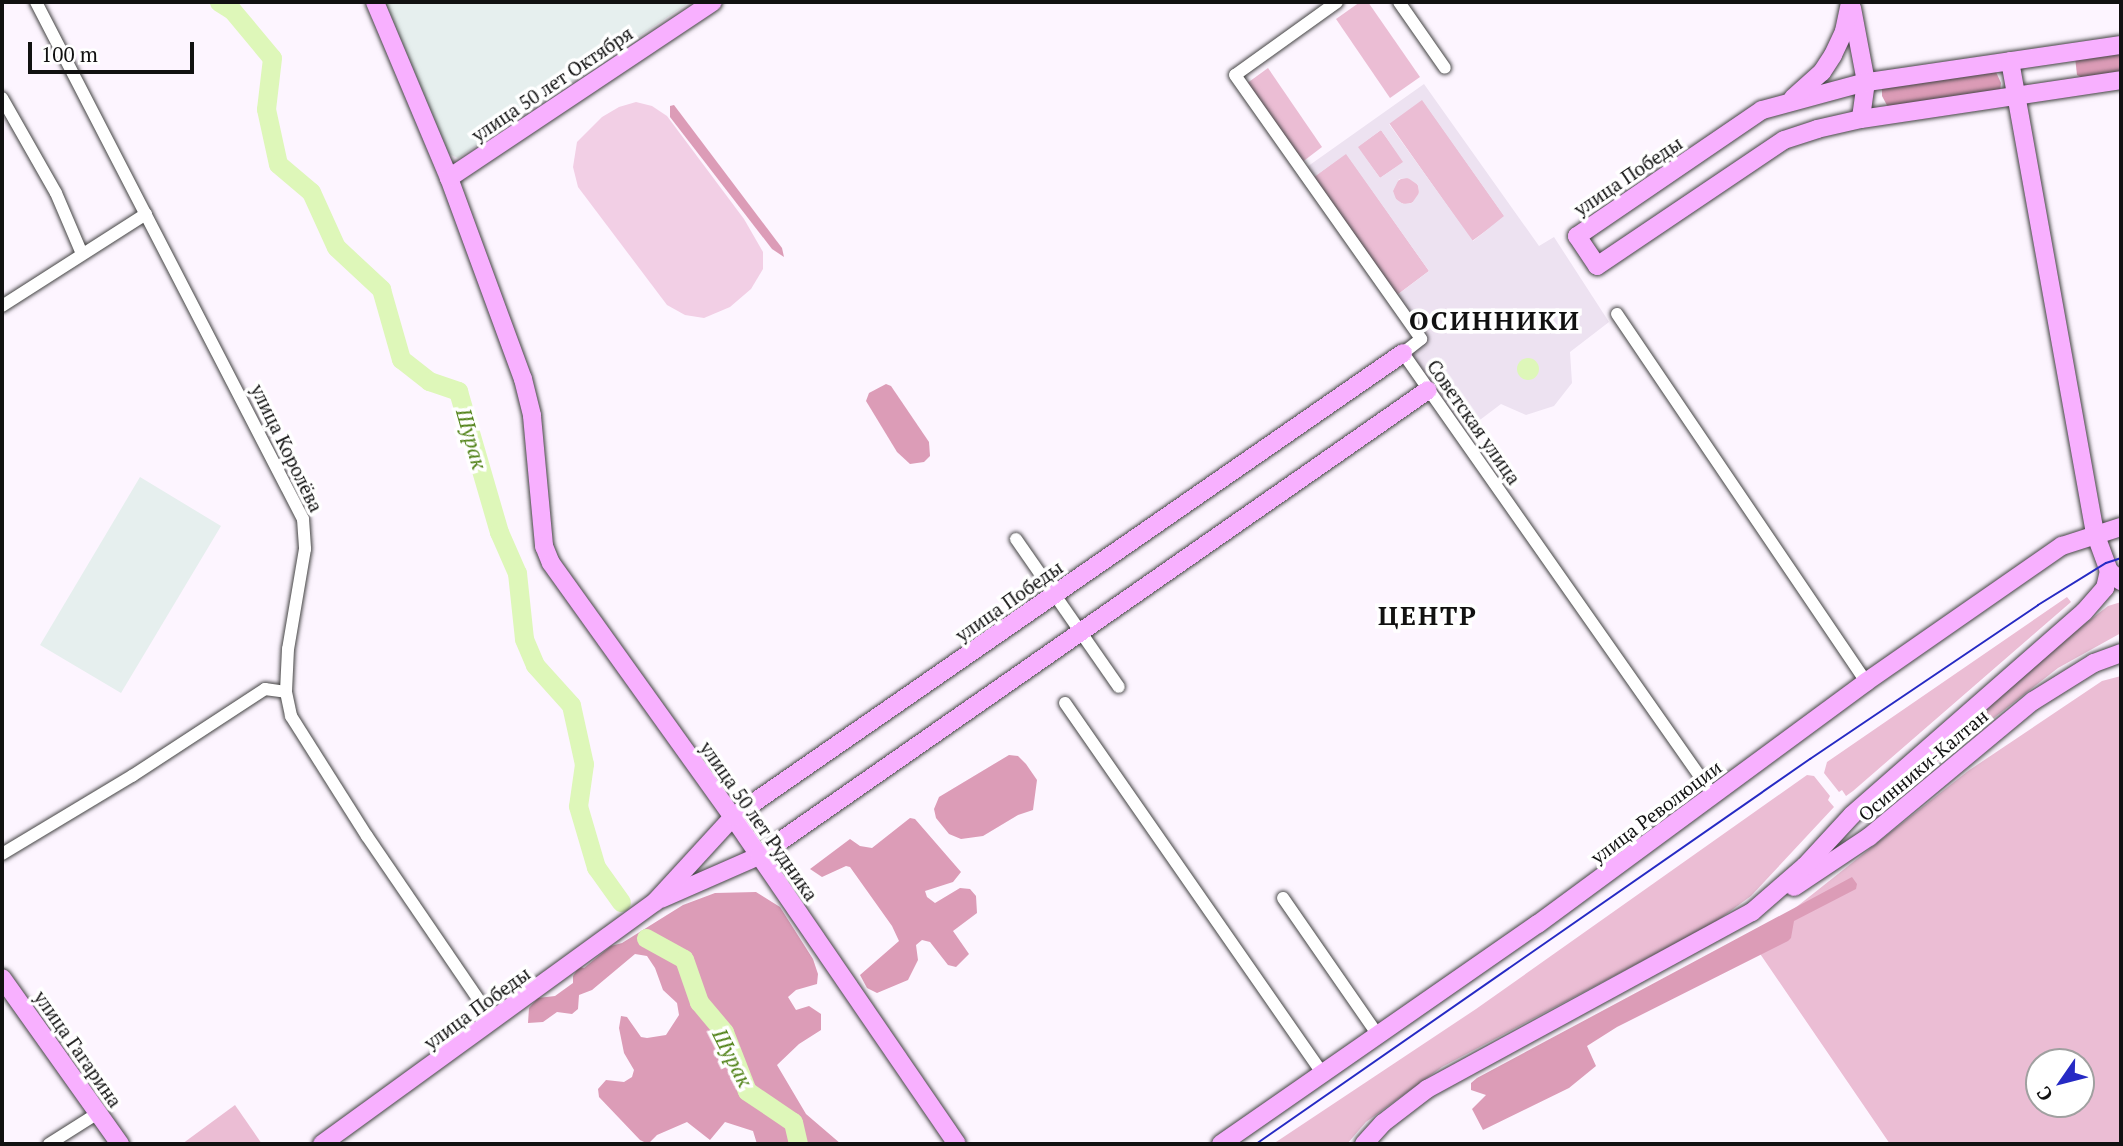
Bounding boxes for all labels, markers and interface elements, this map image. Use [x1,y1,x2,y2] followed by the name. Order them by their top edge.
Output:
[467,21,637,147] street label: улица 50 лет Октября
[32,28,198,72] scale bar
[41,40,98,68] text: 100 m
[1570,131,1686,221] street label: улица Победы
[1410,305,1580,337] district label: ОСИННИКИ
[1422,355,1526,489] street label: Советская улица
[246,380,328,516] street label: улица Королёва
[451,406,493,472] water label: Шурак
[951,556,1067,646] street label: улица Победы
[1379,600,1477,632] district label: ЦЕНТР
[1854,704,1992,826] street label: Осинники-Калтан
[695,737,823,905] street label: улица 50 лет Рудника
[1586,755,1726,869] street label: улица Революции
[419,962,535,1054] street label: улица Победы
[29,986,127,1112] street label: улица Гагарина
[708,1025,758,1091] water label: Шурак
[2025,1048,2095,1118] north arrow
[2030,1082,2058,1106] text: С

